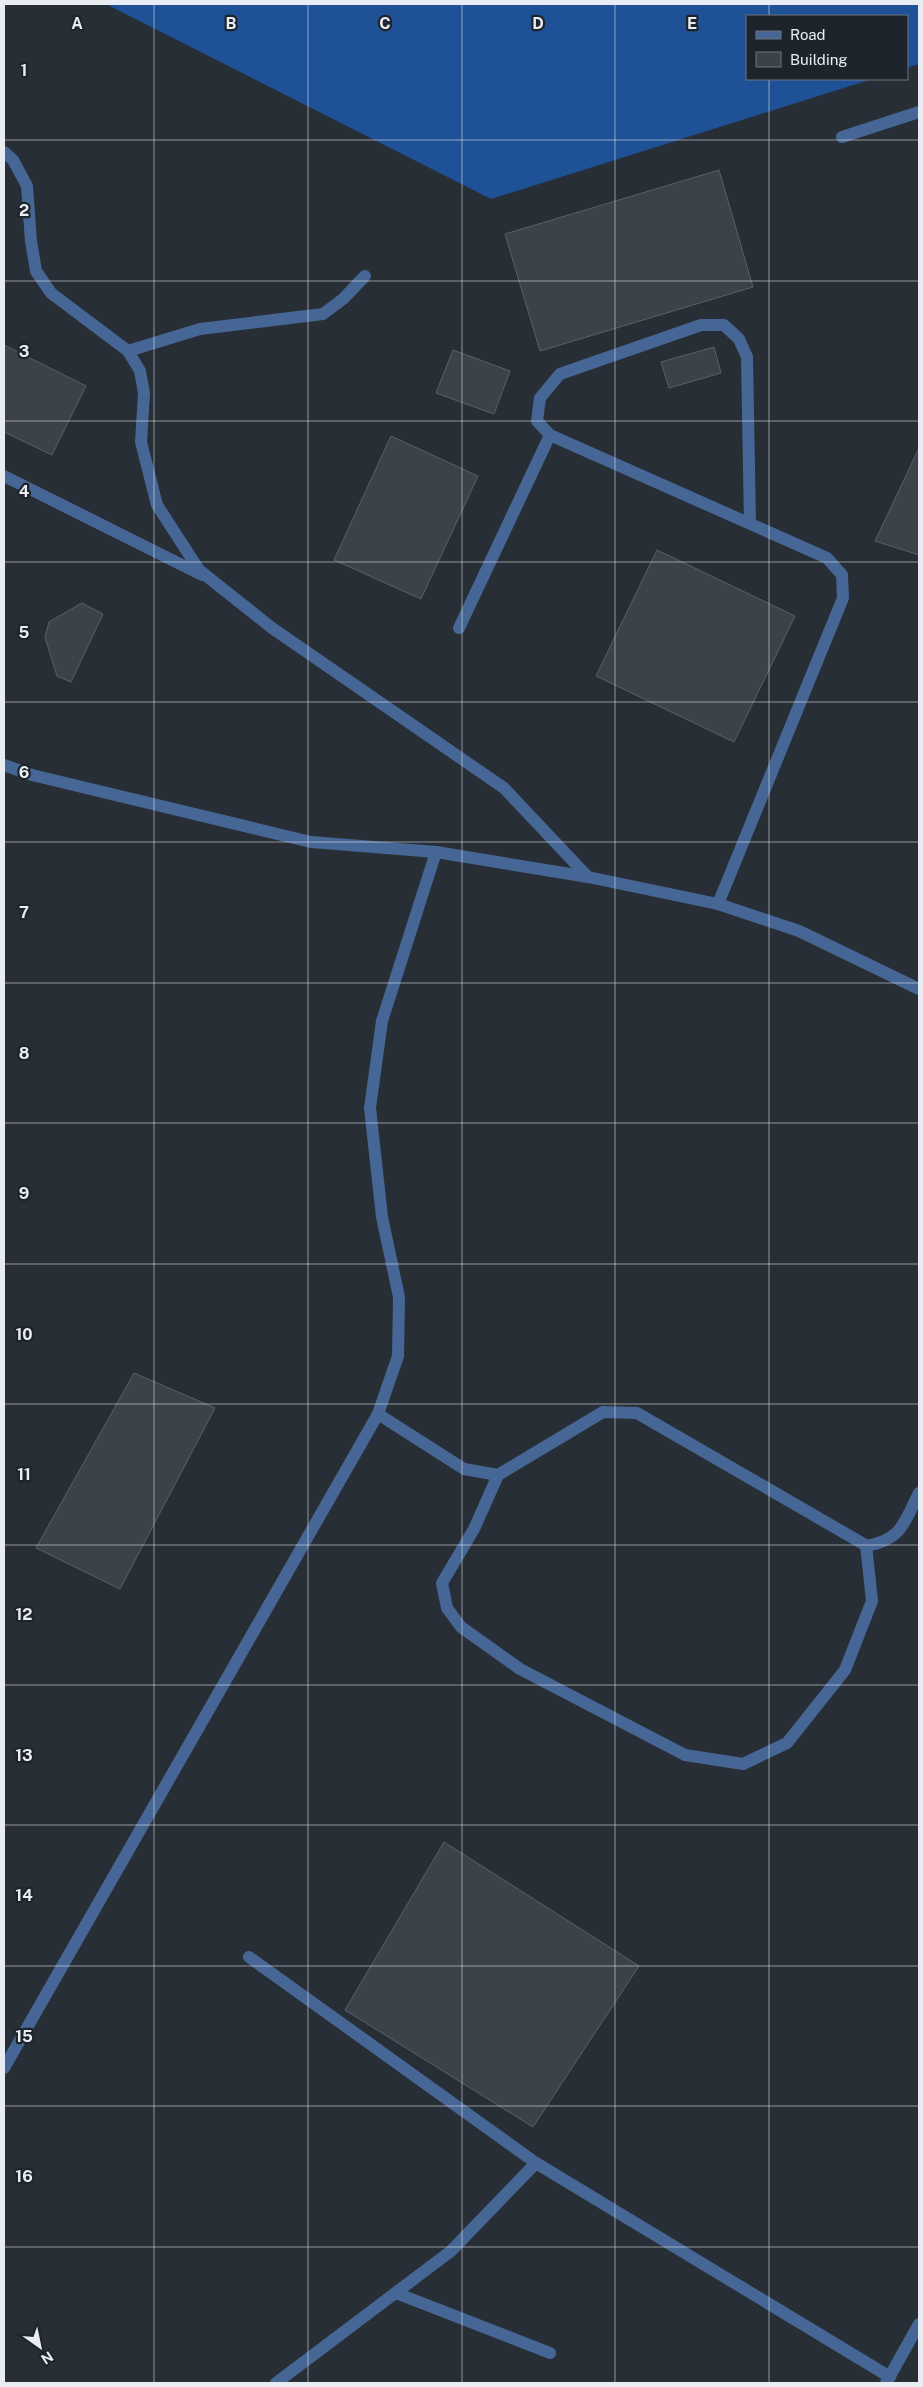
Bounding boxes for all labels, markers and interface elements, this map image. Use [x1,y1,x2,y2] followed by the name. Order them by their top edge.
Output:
[71,14,83,33] text: A
[226,14,237,33] text: B
[379,14,391,33] text: C
[532,14,544,33] text: D
[687,14,697,33] text: E
[746,15,908,80] legend
[790,26,826,43] text: Road
[790,51,848,68] text: Building
[21,61,27,80] text: 1
[19,201,29,220] text: 2
[19,342,29,361] text: 3
[19,482,30,501] text: 4
[19,623,30,642] text: 5
[19,763,29,782] text: 6
[19,903,29,922] text: 7
[19,1044,30,1063] text: 8
[19,1184,29,1203] text: 9
[15,1325,33,1344] text: 10
[17,1465,31,1484] text: 11
[15,1605,33,1624] text: 12
[15,1746,33,1765] text: 13
[15,1886,33,1905] text: 14
[15,2027,33,2046] text: 15
[15,2167,33,2186] text: 16
[15,2322,65,2372] north arrow
[38,2348,56,2368] text: N

